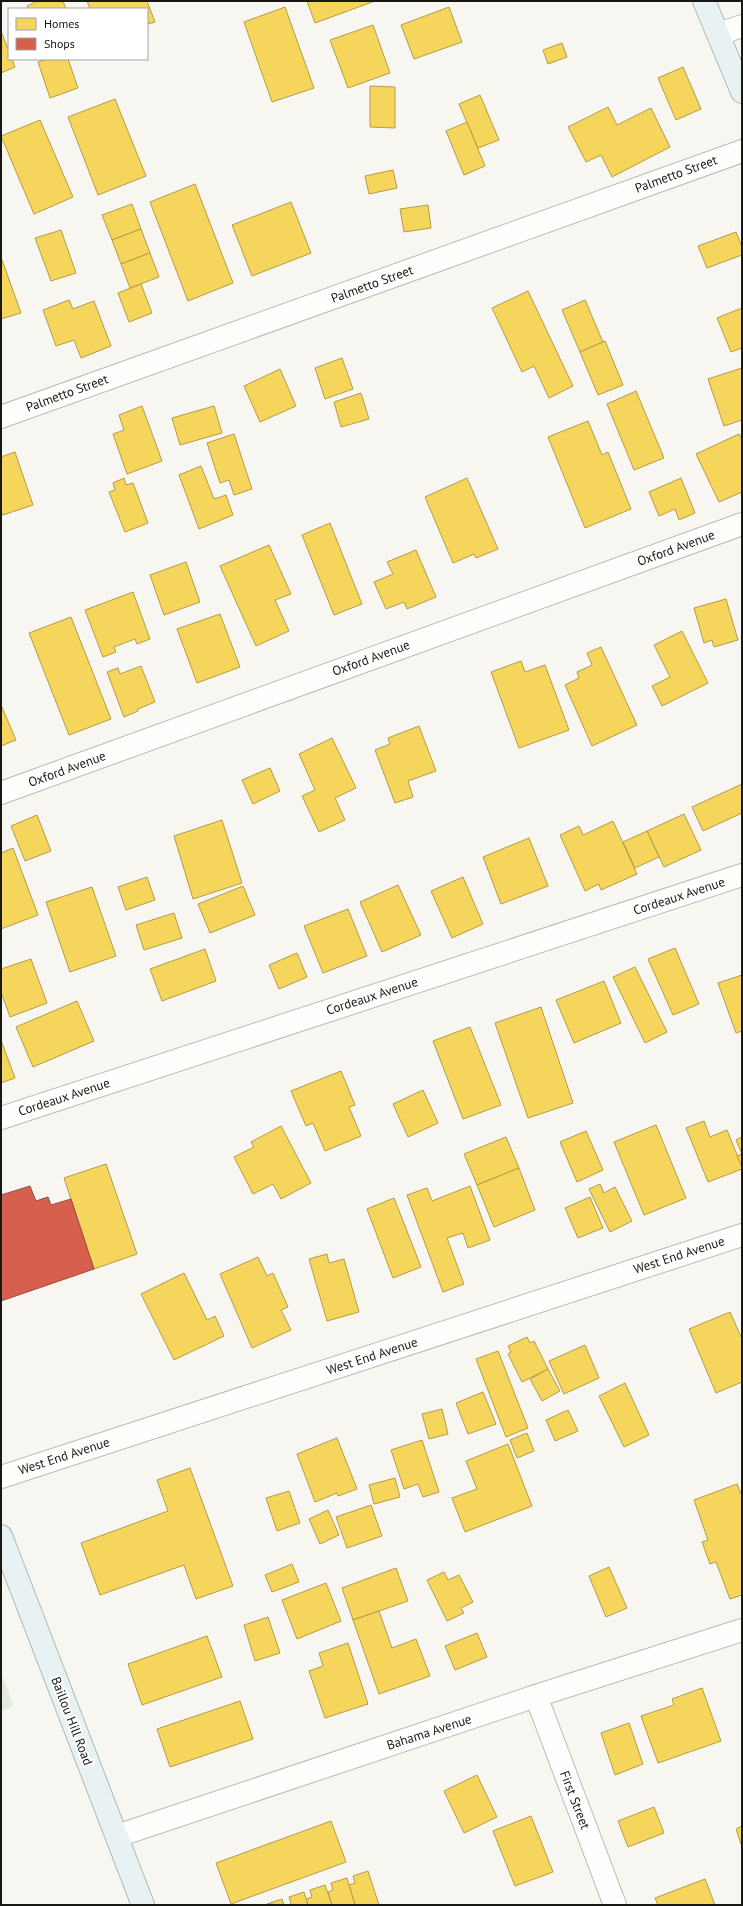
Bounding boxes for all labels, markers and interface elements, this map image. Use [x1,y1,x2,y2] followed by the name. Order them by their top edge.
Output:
[8,8,148,60] legend
[44,16,79,31] text: Homes
[44,36,75,51] text: Shops
[632,151,720,197] street label: Palmetto Street
[328,261,416,307] street label: Palmetto Street
[23,370,111,416] street label: Palmetto Street
[635,526,717,570] street label: Oxford Avenue
[330,636,412,680] street label: Oxford Avenue
[26,747,108,791] street label: Oxford Avenue
[631,873,727,919] street label: Cordeaux Avenue
[324,973,420,1019] street label: Cordeaux Avenue
[16,1074,112,1120] street label: Cordeaux Avenue
[631,1232,727,1278] street label: West End Avenue
[324,1333,420,1379] street label: West End Avenue
[16,1433,112,1479] street label: West End Avenue
[47,1674,97,1768] street label: Baillou Hill Road
[384,1710,474,1754] street label: Bahama Avenue
[556,1768,594,1832] street label: First Street

